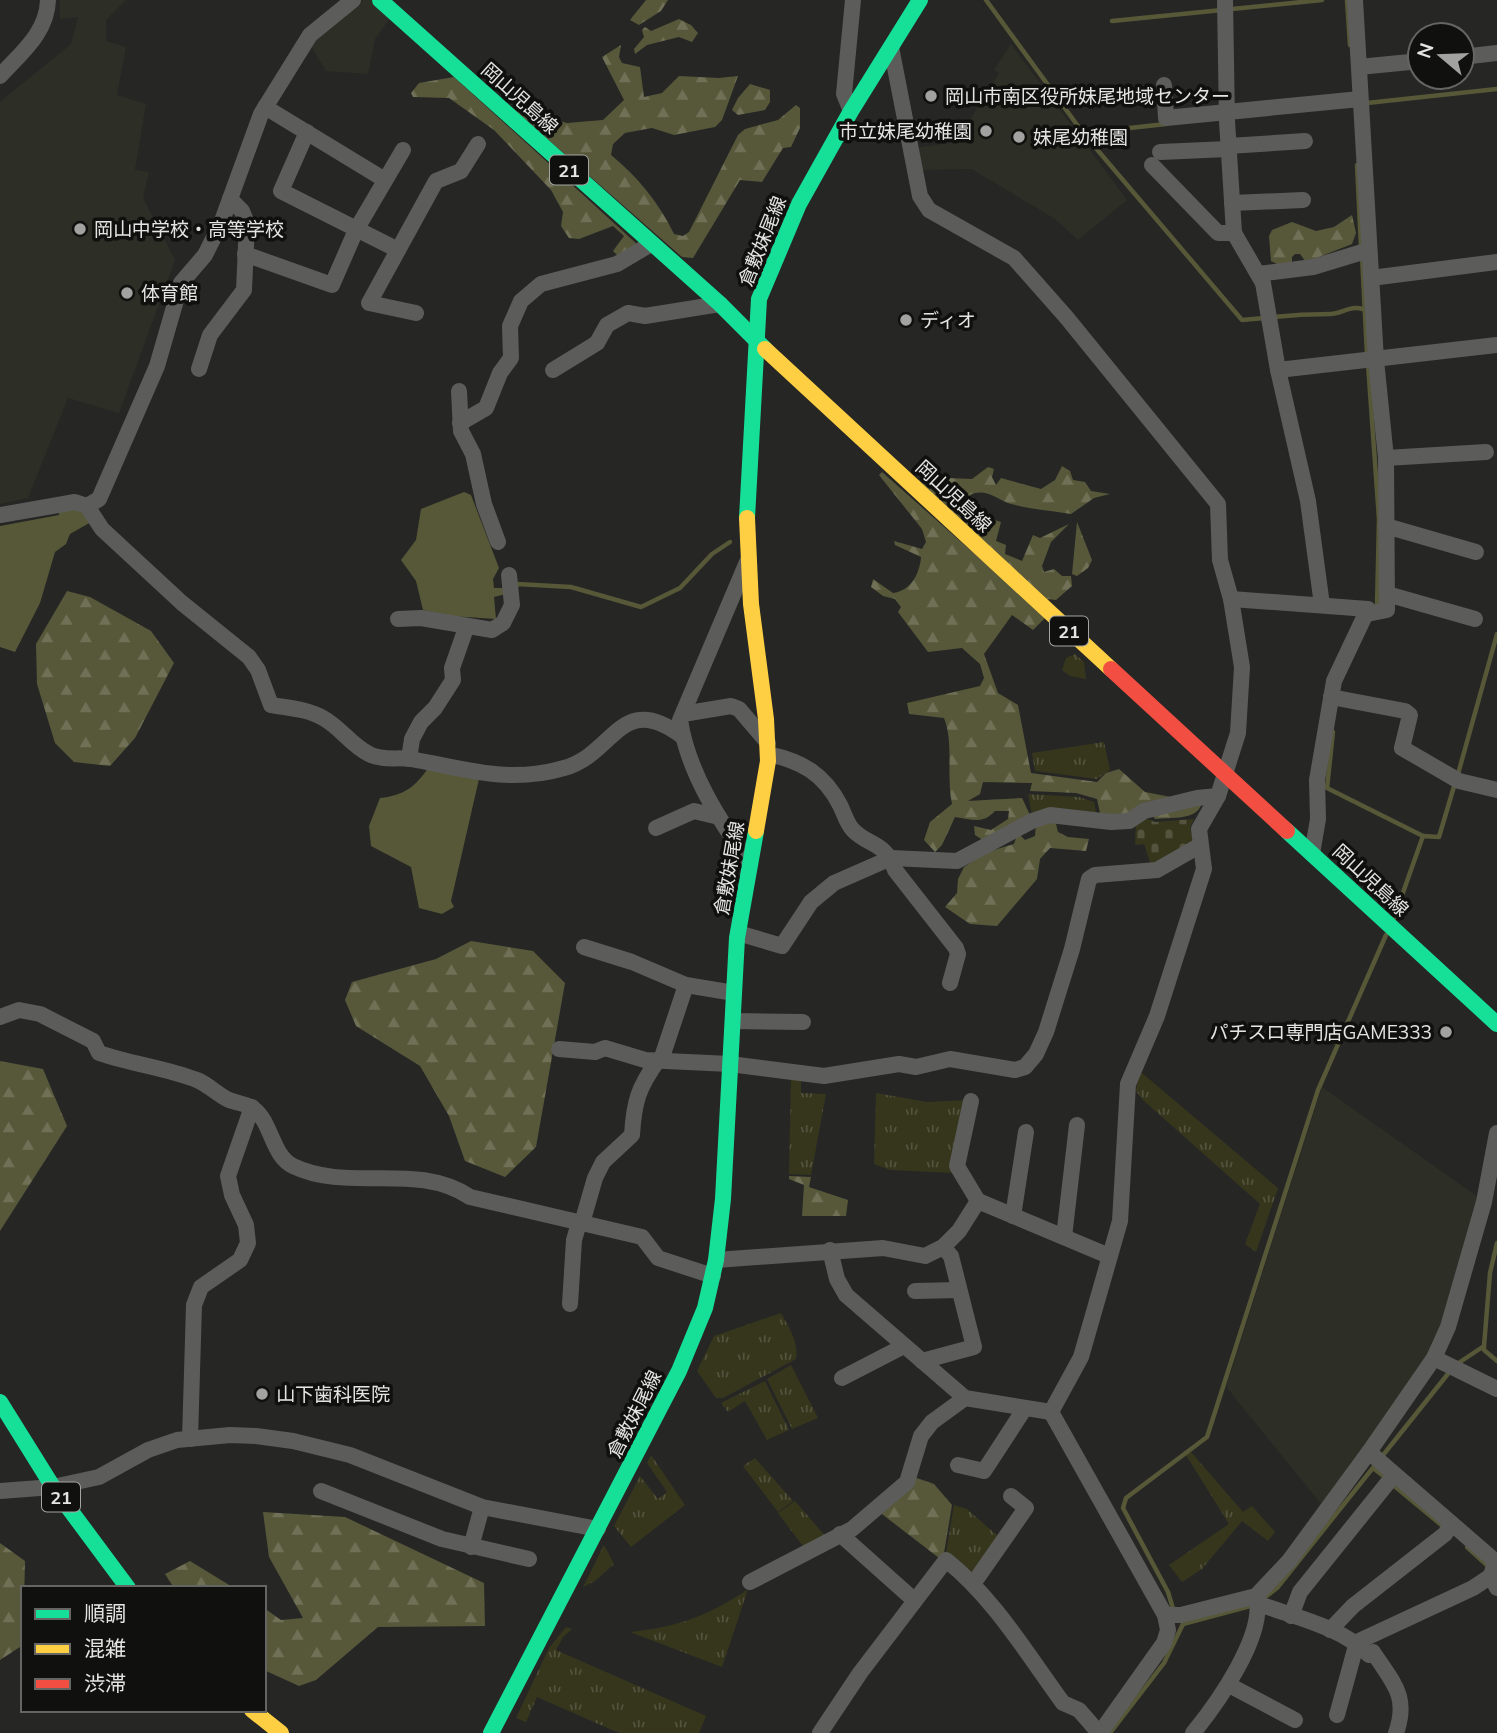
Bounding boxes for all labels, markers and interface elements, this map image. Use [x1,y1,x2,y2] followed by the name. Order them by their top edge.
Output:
[1406,21,1476,91] north arrow
[1411,40,1439,61] text: N
[477,57,563,139] street label: 岡山児島線
[945,84,1230,108] place label: 岡山市南区役所妹尾地域センター
[923,88,939,104] marker: 岡山市南区役所妹尾地域センター
[839,119,972,143] place label: 市立妹尾幼稚園
[978,123,994,139] marker: 市立妹尾幼稚園
[1033,125,1128,149] place label: 妹尾幼稚園
[1011,129,1027,145] marker: 妹尾幼稚園
[550,155,588,184] road number: 21
[733,192,791,290] street label: 倉敷妹尾線
[94,217,284,241] place label: 岡山中学校・高等学校
[72,221,88,237] marker: 岡山中学校・高等学校
[141,281,198,305] place label: 体育館
[119,285,135,301] marker: 体育館
[920,308,976,332] place label: ディオ
[898,312,914,328] marker: ディオ
[911,455,997,537] street label: 岡山児島線
[1050,616,1088,646] road number: 21
[709,819,749,917] street label: 倉敷妹尾線
[1328,839,1414,921] street label: 岡山児島線
[1209,1020,1432,1044] place label: パチスロ専門店GAME333
[1438,1024,1454,1040] marker: パチスロ専門店GAME333
[602,1366,666,1462] street label: 倉敷妹尾線
[276,1382,390,1406] place label: 山下歯科医院
[254,1386,270,1402] marker: 山下歯科医院
[42,1482,80,1512] road number: 21
[21,1586,266,1712] legend
[84,1600,126,1626] text: 順調
[84,1635,126,1661] text: 混雑
[84,1670,126,1696] text: 渋滞

